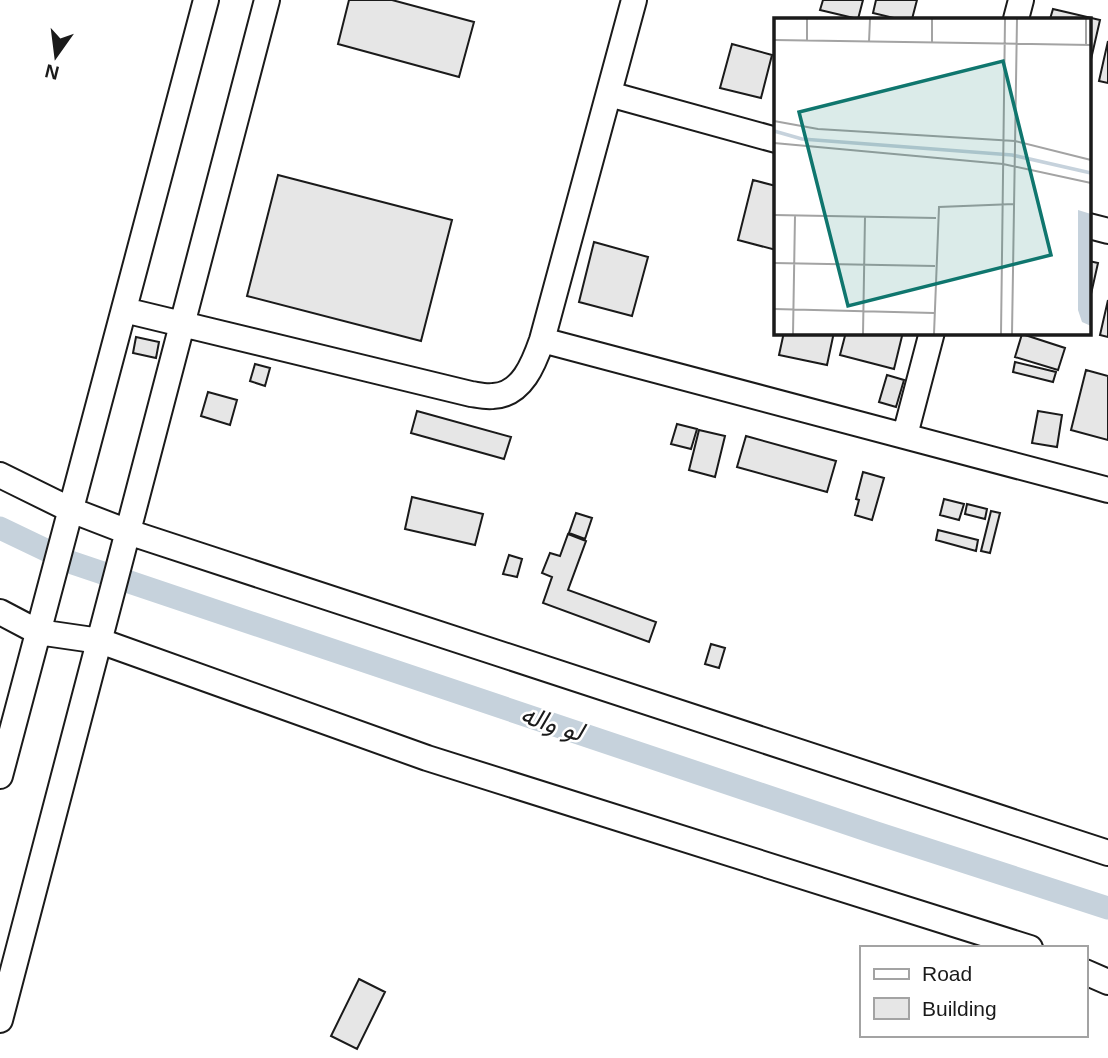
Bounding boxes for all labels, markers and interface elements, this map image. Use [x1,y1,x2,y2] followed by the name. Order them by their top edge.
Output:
[774,18,1090,334] inset map
[21,21,91,91] north arrow
[43,60,61,84] text: N
[517,699,590,748] water label: لو واله
[860,946,1087,1037] legend
[922,962,972,985] text: Road
[922,997,997,1020] text: Building

